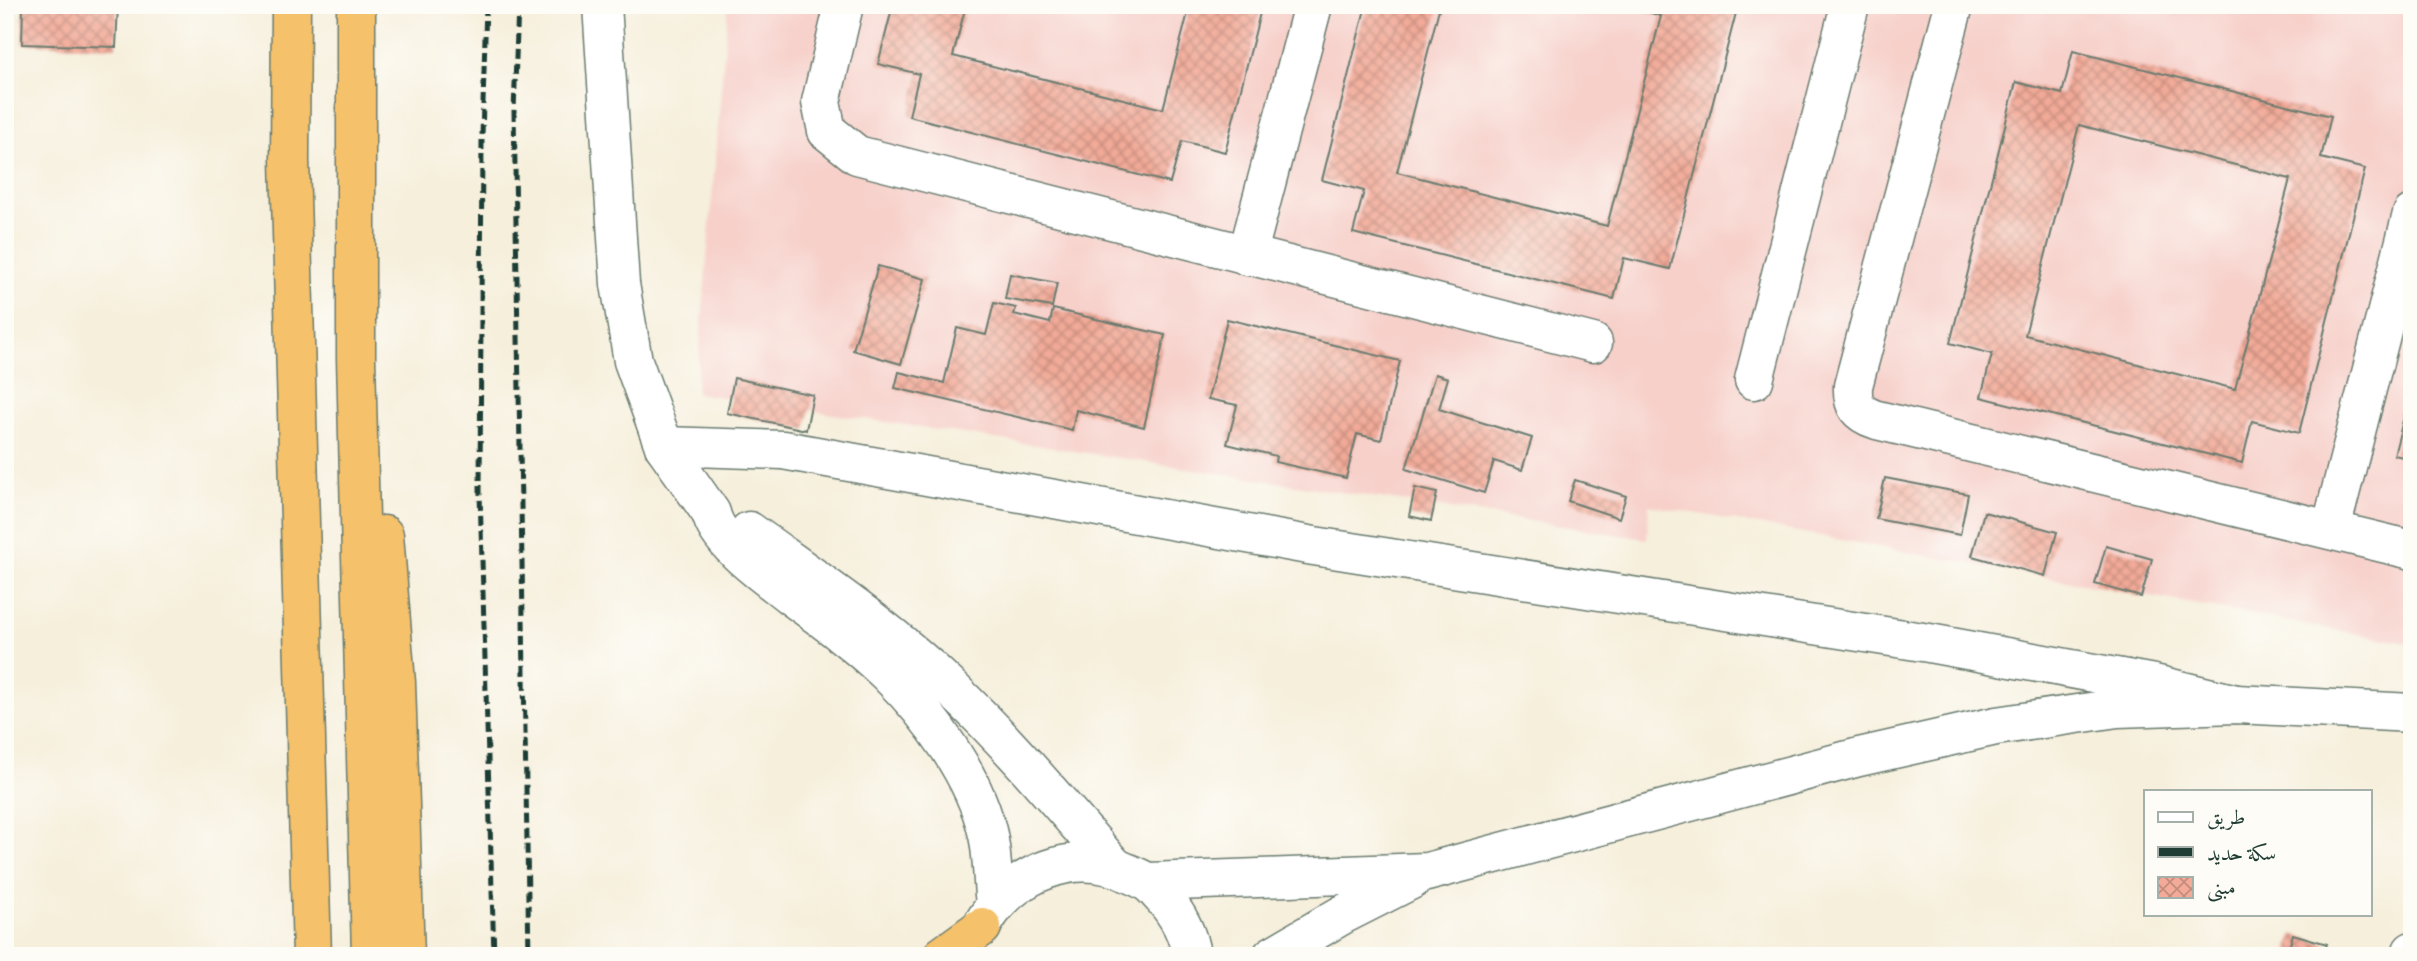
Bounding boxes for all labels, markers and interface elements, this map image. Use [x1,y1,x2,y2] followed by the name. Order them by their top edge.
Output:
[2144,790,2372,916] legend
[2207,803,2245,831] text: طريق
[2207,839,2276,867] text: سكة حديد
[2207,873,2236,902] text: مبنى

